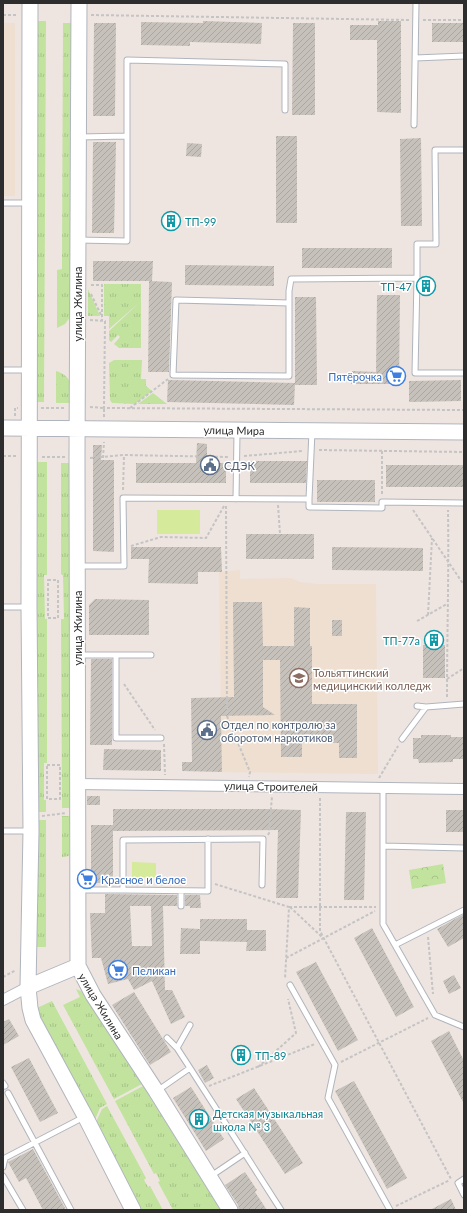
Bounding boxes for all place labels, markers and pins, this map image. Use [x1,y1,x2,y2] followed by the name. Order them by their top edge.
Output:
[160,210,182,232] building icon: ТП-99
[185,215,216,228] place label: ТП-99
[415,275,437,297] building icon: ТП-47
[381,280,412,293] place label: ТП-47
[385,365,407,387] supermarket icon: Пятёрочка
[328,370,382,383] place label: Пятёрочка
[199,454,221,476] public building icon: СДЭК
[224,459,255,472] place label: СДЭК
[423,629,445,651] building icon: ТП-77а
[383,634,420,647] place label: ТП-77а
[313,666,431,692] place label: Тольяттинский медицинский колледж
[288,667,310,689] school or university icon: Тольяттинский медицинский колледж
[221,718,336,744] place label: Отдел по контролю за оборотом наркотиков
[196,719,218,741] public building icon: Отдел по контролю за оборотом наркотиков
[76,868,98,890] supermarket icon: Красное и белое
[101,873,186,886] place label: Красное и белое
[107,959,129,981] supermarket icon: Пеликан
[132,964,176,977] place label: Пеликан
[230,1044,252,1066] building icon: ТП-89
[255,1049,286,1062] place label: ТП-89
[213,1107,323,1133] place label: Детская музыкальная школа № 3
[188,1108,210,1130] building icon: Детская музыкальная школа № 3

